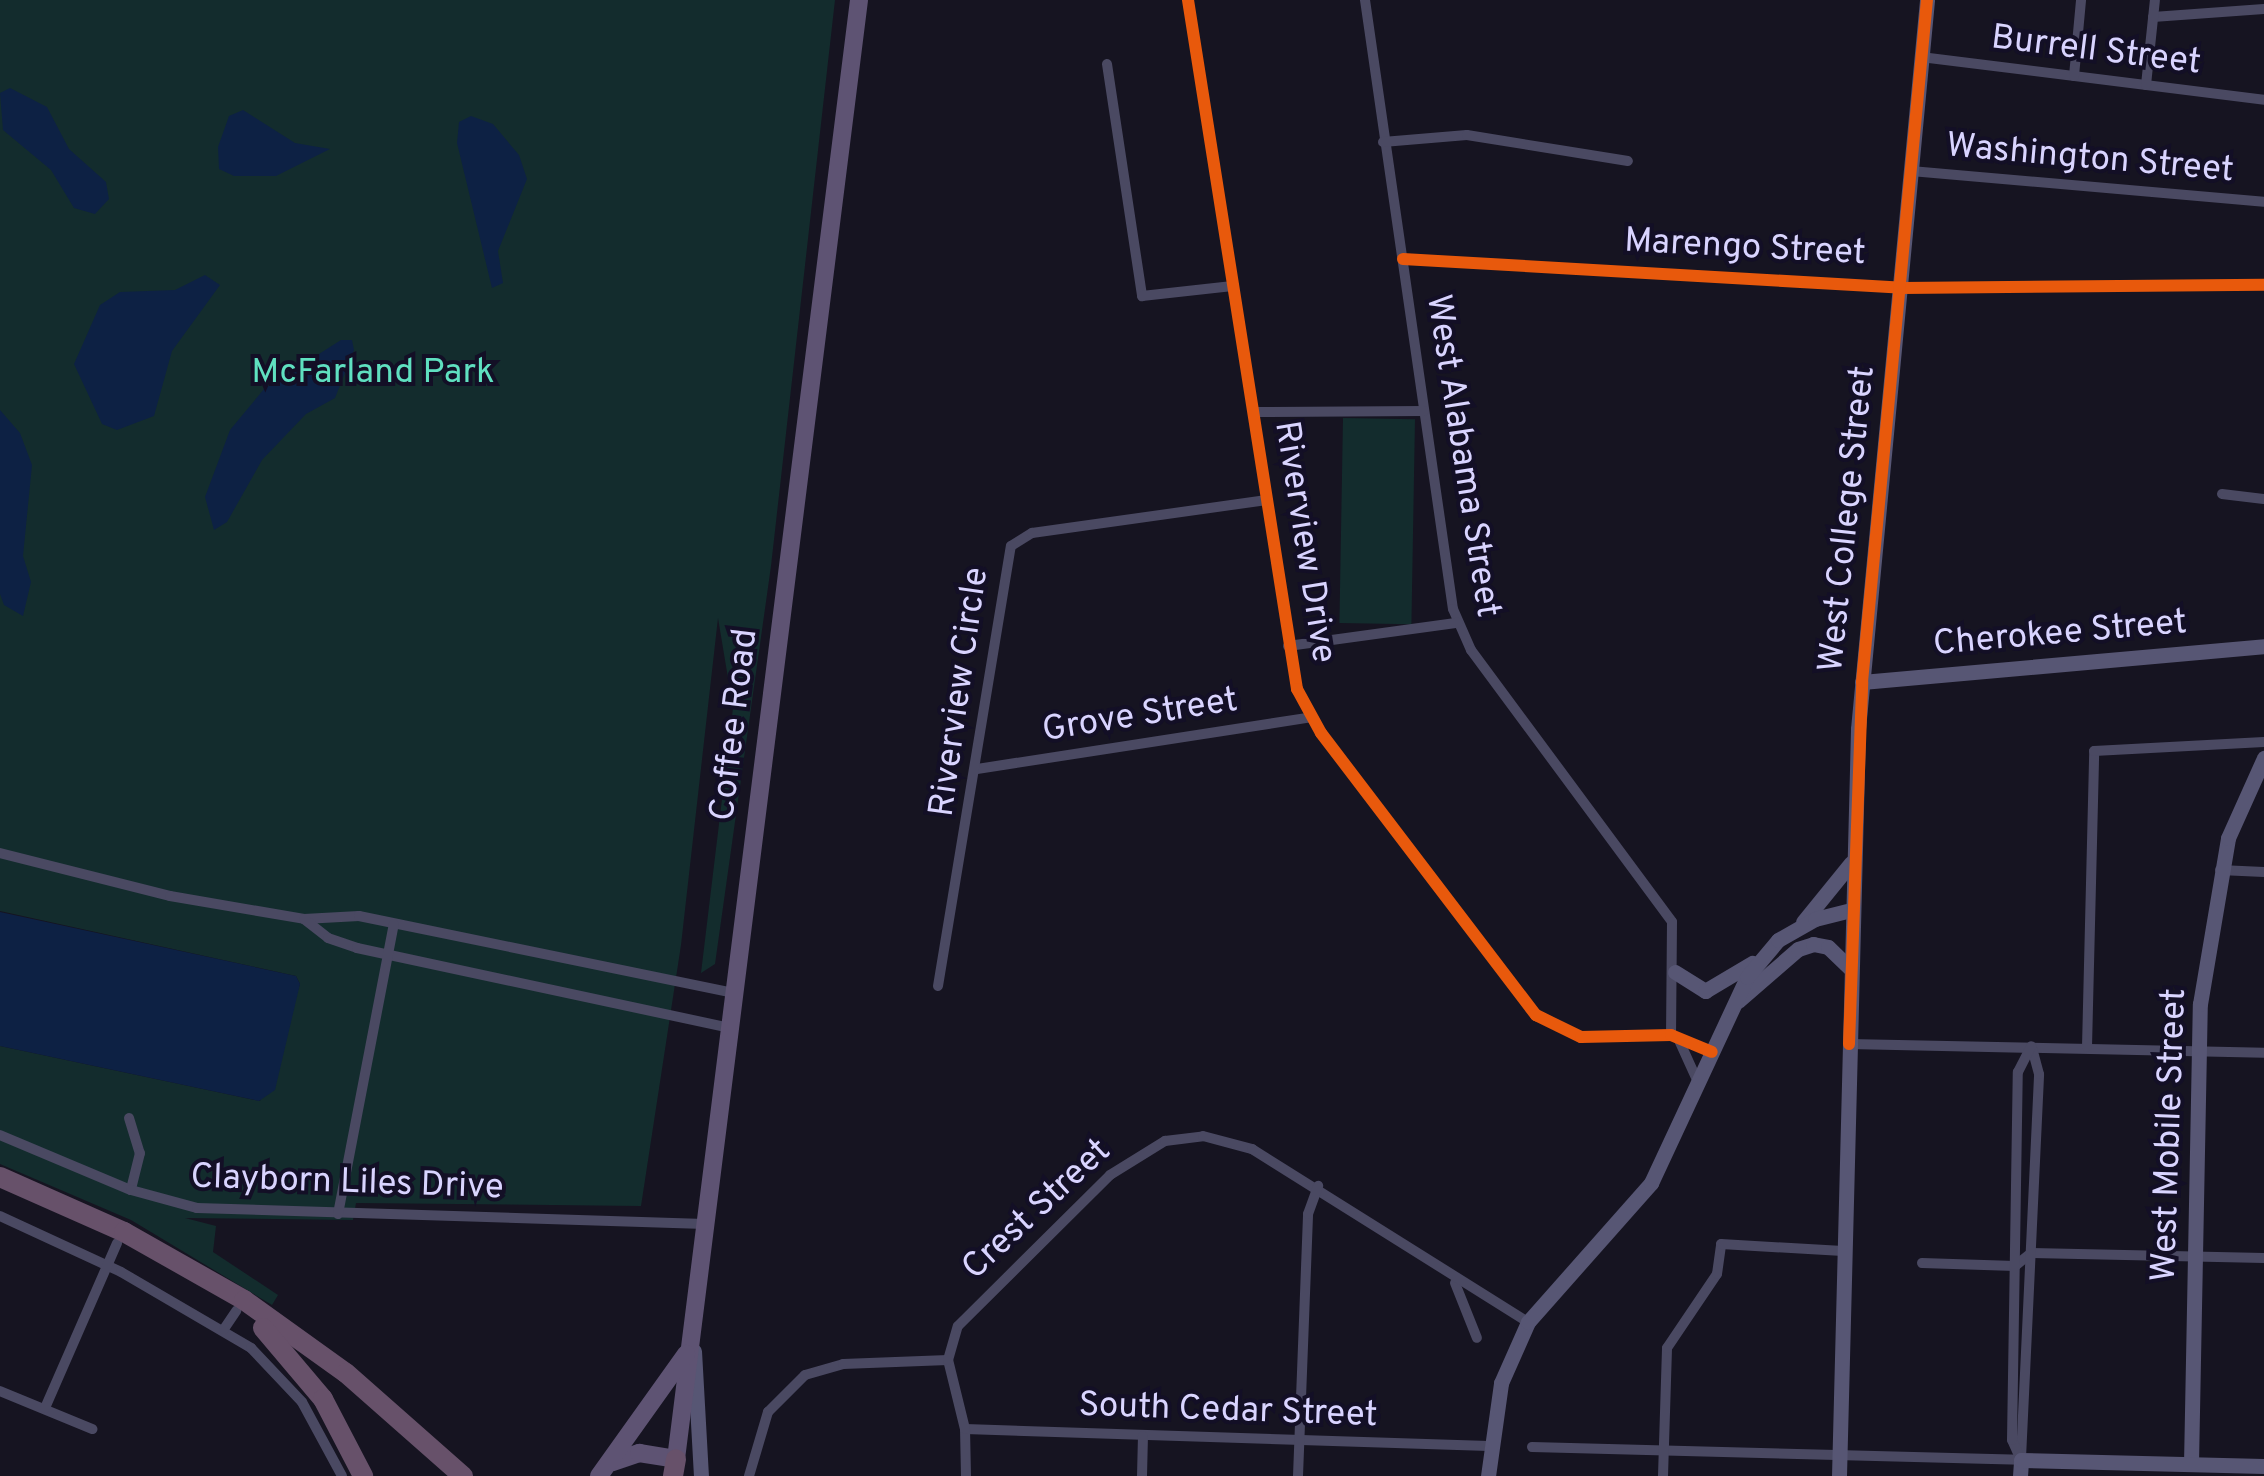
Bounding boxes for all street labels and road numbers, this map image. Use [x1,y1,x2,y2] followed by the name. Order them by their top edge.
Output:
[1989,17,2203,85] street label: Burrell Street
[1945,126,2235,192] street label: Washington Street
[1623,221,1867,275] street label: Marengo Street
[1416,291,1508,621] street label: West Alabama Street
[1811,364,1885,674] street label: West College Street
[1264,418,1344,666] street label: Riverview Drive
[922,565,998,819] street label: Riverview Circle
[1931,602,2189,666] street label: Cherokee Street
[702,626,768,824] street label: Coffee Road
[1039,680,1241,752] street label: Grove Street
[2144,988,2196,1282] street label: West Mobile Street
[954,1131,1120,1289] street label: Crest Street
[190,1157,504,1209] street label: Clayborn Liles Drive
[1078,1385,1378,1437] street label: South Cedar Street

